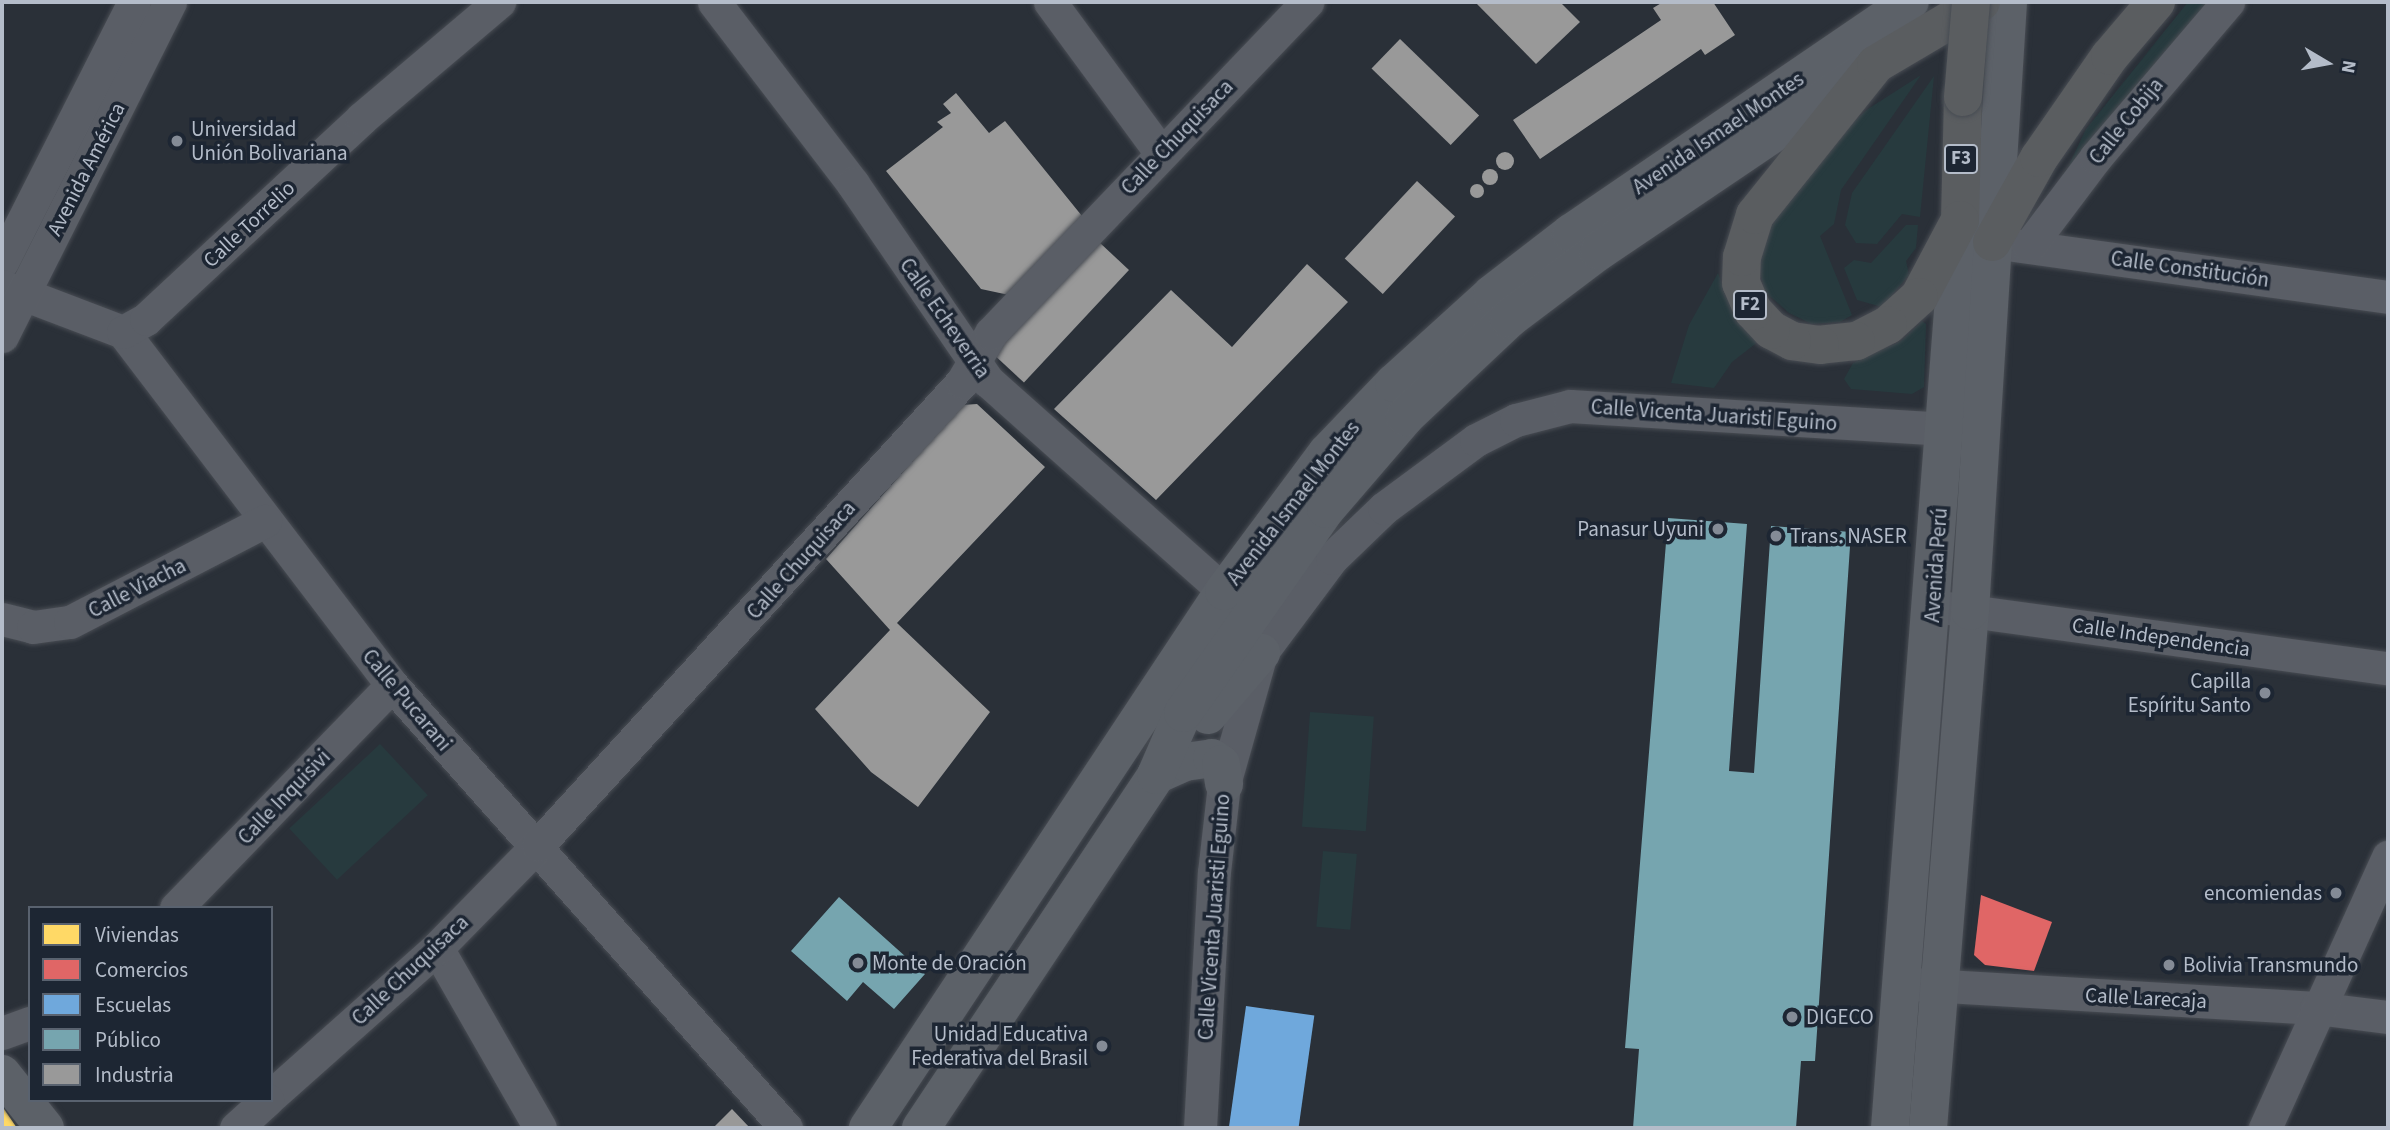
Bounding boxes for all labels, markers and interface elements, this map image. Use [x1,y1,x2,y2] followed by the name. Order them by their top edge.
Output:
[2292,28,2362,98] north arrow
[2334,58,2363,75] text: N
[1628,66,1808,200] street label: Avenida Ismael Montes
[2084,73,2168,169] street label: Calle Cobija
[1116,74,1238,200] street label: Calle Chuquisaca
[42,98,130,240] street label: Avenida América
[191,116,348,166] place label: Universidad Unión Bolivariana
[169,133,185,149] marker: Universidad Unión Bolivariana
[1944,144,1979,174] road number: F3
[198,175,300,273] street label: Calle Torrelio
[2109,245,2271,293] street label: Calle Constitución
[894,253,996,383] street label: Calle Echeverria
[1732,290,1768,320] road number: F2
[1590,394,1838,436] street label: Calle Vicenta Juaristi Eguino
[1221,416,1365,590] street label: Avenida Ismael Montes
[741,496,861,624] street label: Calle Chuquisaca
[1919,507,1953,623] street label: Avenida Perú
[1577,516,1704,542] place label: Panasur Uyuni
[1710,521,1726,537] marker: Panasur Uyuni
[1790,523,1907,549] place label: Trans. NASER
[1768,528,1784,544] marker: Trans. NASER
[84,553,190,623] street label: Calle Viacha
[2070,612,2252,662] street label: Calle Independencia
[357,644,457,756] street label: Calle Pucarani
[2128,668,2251,718] place label: Capilla Espíritu Santo
[2257,685,2273,701] marker: Capilla Espíritu Santo
[233,744,335,850] street label: Calle Inquisivi
[1193,793,1235,1041] street label: Calle Vicenta Juaristi Eguino
[2204,880,2322,906] place label: encomiendas
[2328,885,2344,901] marker: encomiendas
[28,906,273,1102] legend
[346,910,474,1030] street label: Calle Chuquisaca
[95,920,179,950] text: Viviendas
[872,950,1027,976] place label: Monte de Oración
[2183,952,2358,978] place label: Bolivia Transmundo
[95,955,188,985] text: Comercios
[850,955,866,971] marker: Monte de Oración
[2161,957,2177,973] marker: Bolivia Transmundo
[2084,982,2208,1014] street label: Calle Larecaja
[95,990,171,1020] text: Escuelas
[1806,1004,1874,1030] place label: DIGECO
[1784,1009,1800,1025] marker: DIGECO
[911,1021,1088,1071] place label: Unidad Educativa Federativa del Brasil
[95,1025,161,1055] text: Público
[1094,1038,1110,1054] marker: Unidad Educativa Federativa del Brasil
[95,1060,174,1090] text: Industria

